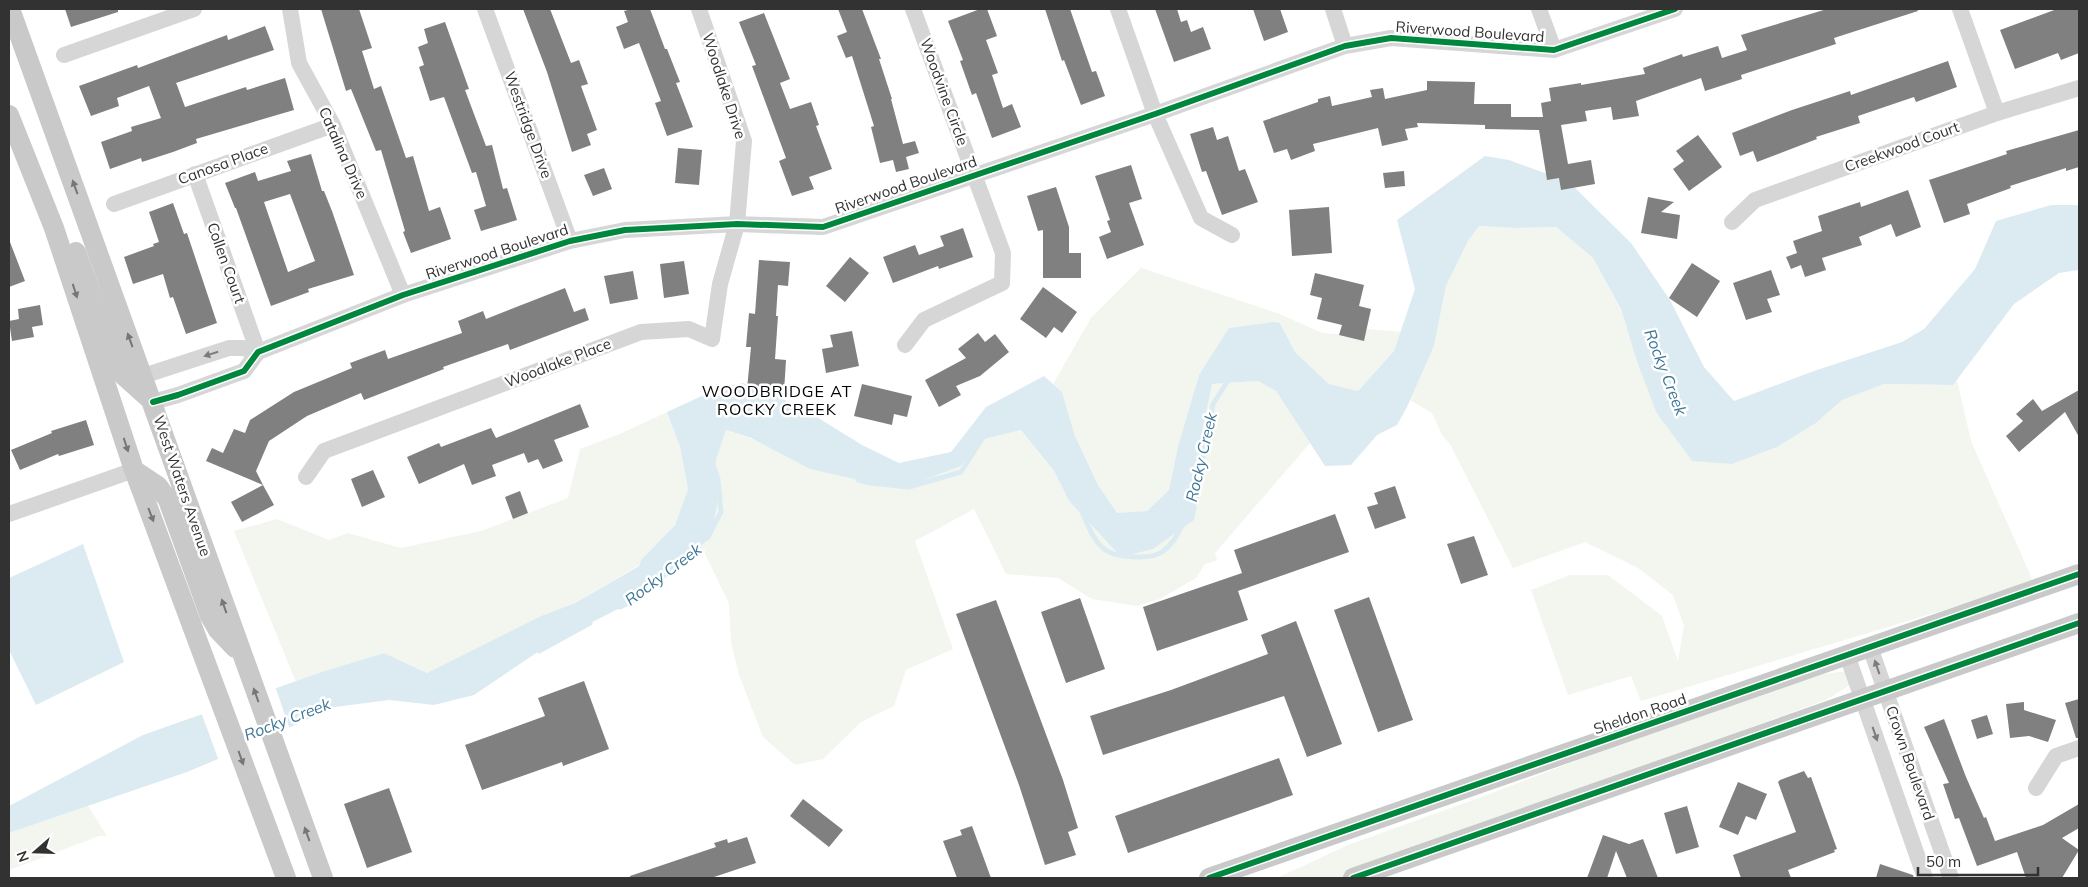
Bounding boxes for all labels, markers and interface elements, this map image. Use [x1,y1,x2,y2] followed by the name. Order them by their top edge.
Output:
[1395,17,1545,46] street label: Riverwood Boulevard
[698,30,751,141] street label: Woodlake Drive
[916,36,973,148] street label: Woodvine Circle
[500,69,557,181] street label: Westridge Drive
[315,104,372,202] street label: Catalina Drive
[1842,117,1962,176] street label: Creekwood Court
[175,138,270,189] street label: Canosa Place
[832,151,979,218] street label: Riverwood Boulevard
[71,180,78,195] one-way arrow
[423,219,571,284] street label: Riverwood Boulevard
[203,220,250,306] street label: Collen Court
[72,284,79,299] one-way arrow
[1640,326,1692,419] water label: Rocky Creek
[126,332,134,347] one-way arrow
[502,334,613,391] street label: Woodlake Place
[203,351,218,359] one-way arrow
[702,381,852,419] district label: WOODBRIDGE AT ROCKY CREEK
[1181,410,1221,504] water label: Rocky Creek
[149,413,215,559] street label: West Waters Avenue
[123,438,130,453] one-way arrow
[148,508,155,523] one-way arrow
[621,538,706,609] water label: Rocky Creek
[220,598,227,613] one-way arrow
[1873,659,1881,674] one-way arrow
[252,688,259,703] one-way arrow
[1591,689,1689,738] street label: Sheldon Road
[241,693,334,745] water label: Rocky Creek
[1882,703,1939,823] street label: Crown Boulevard
[1871,727,1879,742] one-way arrow
[238,750,245,765] one-way arrow
[303,826,311,841] one-way arrow
[10,827,60,877] north arrow
[1918,844,2038,876] scale bar
[13,848,33,864] text: N
[1926,852,1961,871] text: 50 m

